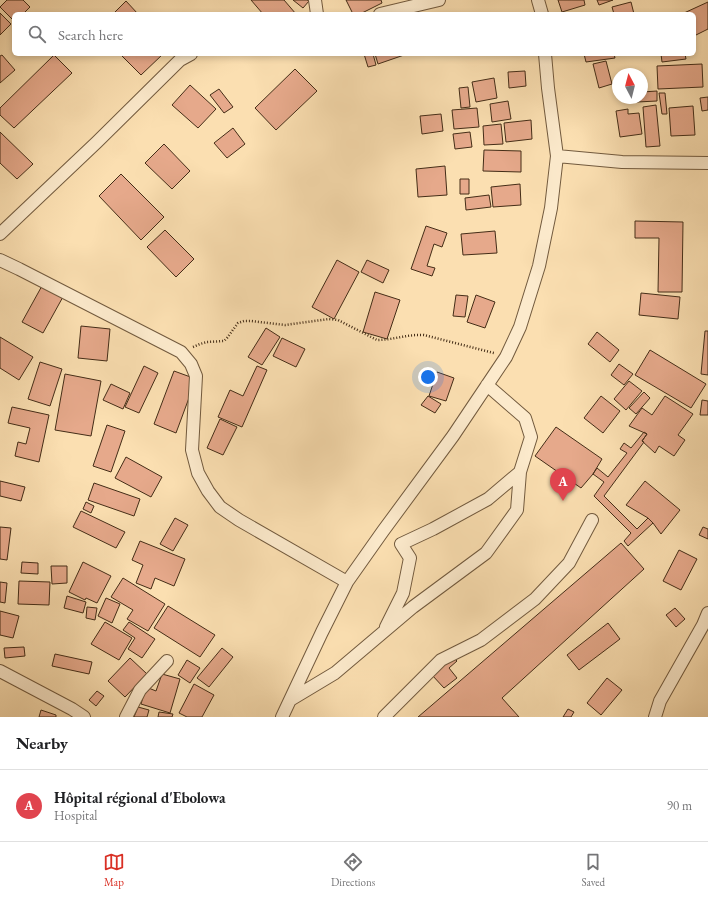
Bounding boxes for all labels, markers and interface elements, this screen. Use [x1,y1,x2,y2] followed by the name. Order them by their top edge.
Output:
[12,12,696,56] search box
[26,23,48,45] icon: search
[58,25,123,44] text: Search here
[612,68,648,104] north arrow
[418,367,438,387] your location
[550,468,576,501] pin: A
[16,732,68,754] text: Nearby
[54,788,226,807] text: Hôpital régional d'Ebolowa
[24,797,34,814] text: A
[667,797,692,814] text: 90 m
[54,807,98,824] text: Hospital
[103,851,125,889] tab: Map
[331,851,375,889] tab: Directions
[581,851,605,889] tab: Saved

